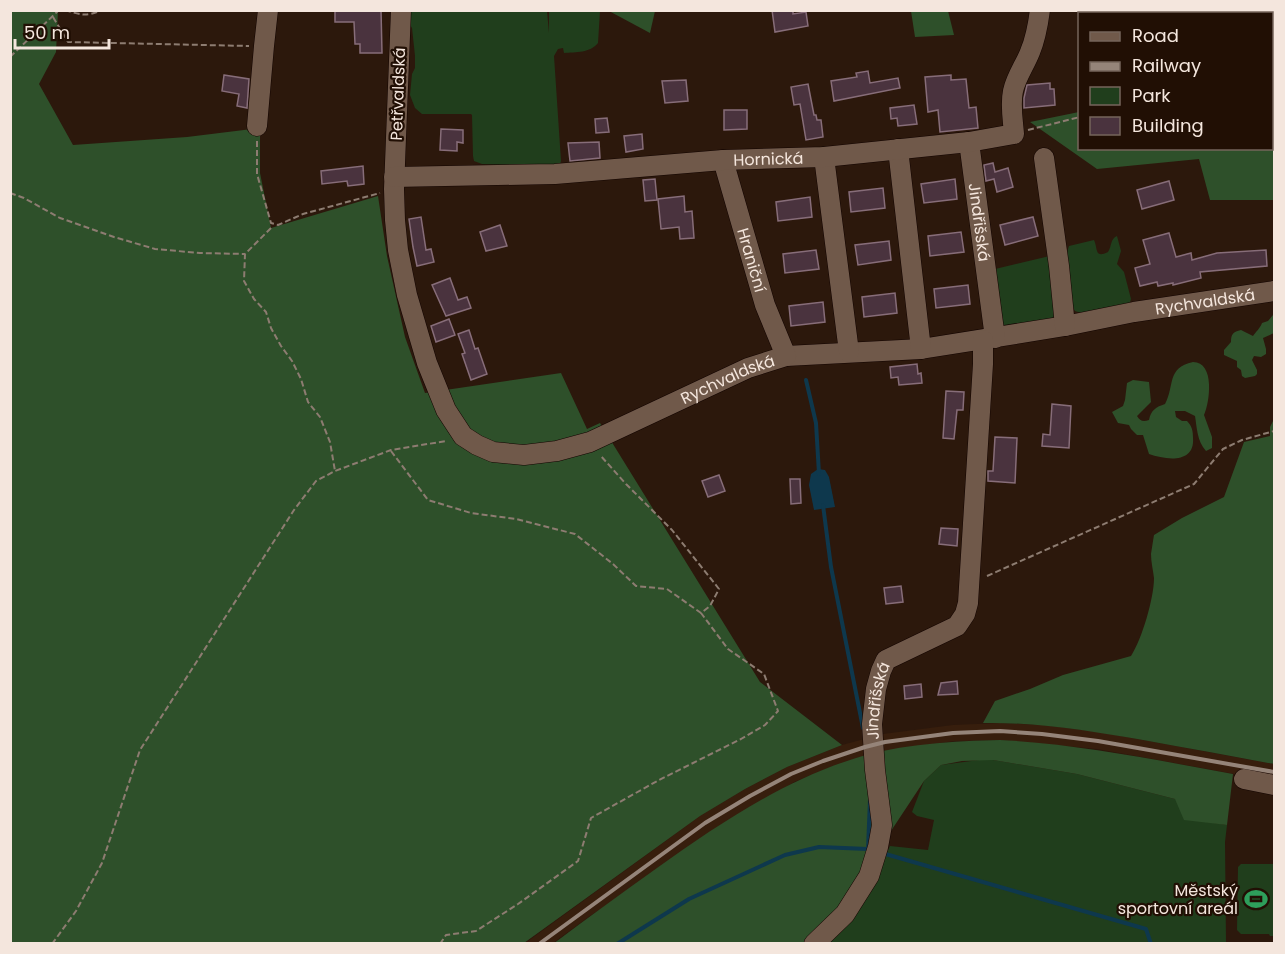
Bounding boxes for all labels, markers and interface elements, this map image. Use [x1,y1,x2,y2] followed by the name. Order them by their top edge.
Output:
[15,12,110,50] scale bar
[1078,12,1273,150] legend
[24,20,70,45] text: 50 m
[1132,23,1179,48] text: Road
[385,47,411,141] street label: Petřvaldská
[1132,53,1201,78] text: Railway
[1132,83,1171,108] text: Park
[1132,113,1204,138] text: Building
[733,146,804,171] street label: Hornická
[963,182,996,263] street label: Jindřišská
[732,225,772,295] street label: Hraniční
[1153,283,1256,320] street label: Rychvaldská
[677,349,778,410] street label: Rychvaldská
[860,658,895,741] street label: Jindřišská
[1118,879,1238,920] place label: Městský sportovní areál
[1243,886,1269,912] sports icon: Městský sportovní areál

